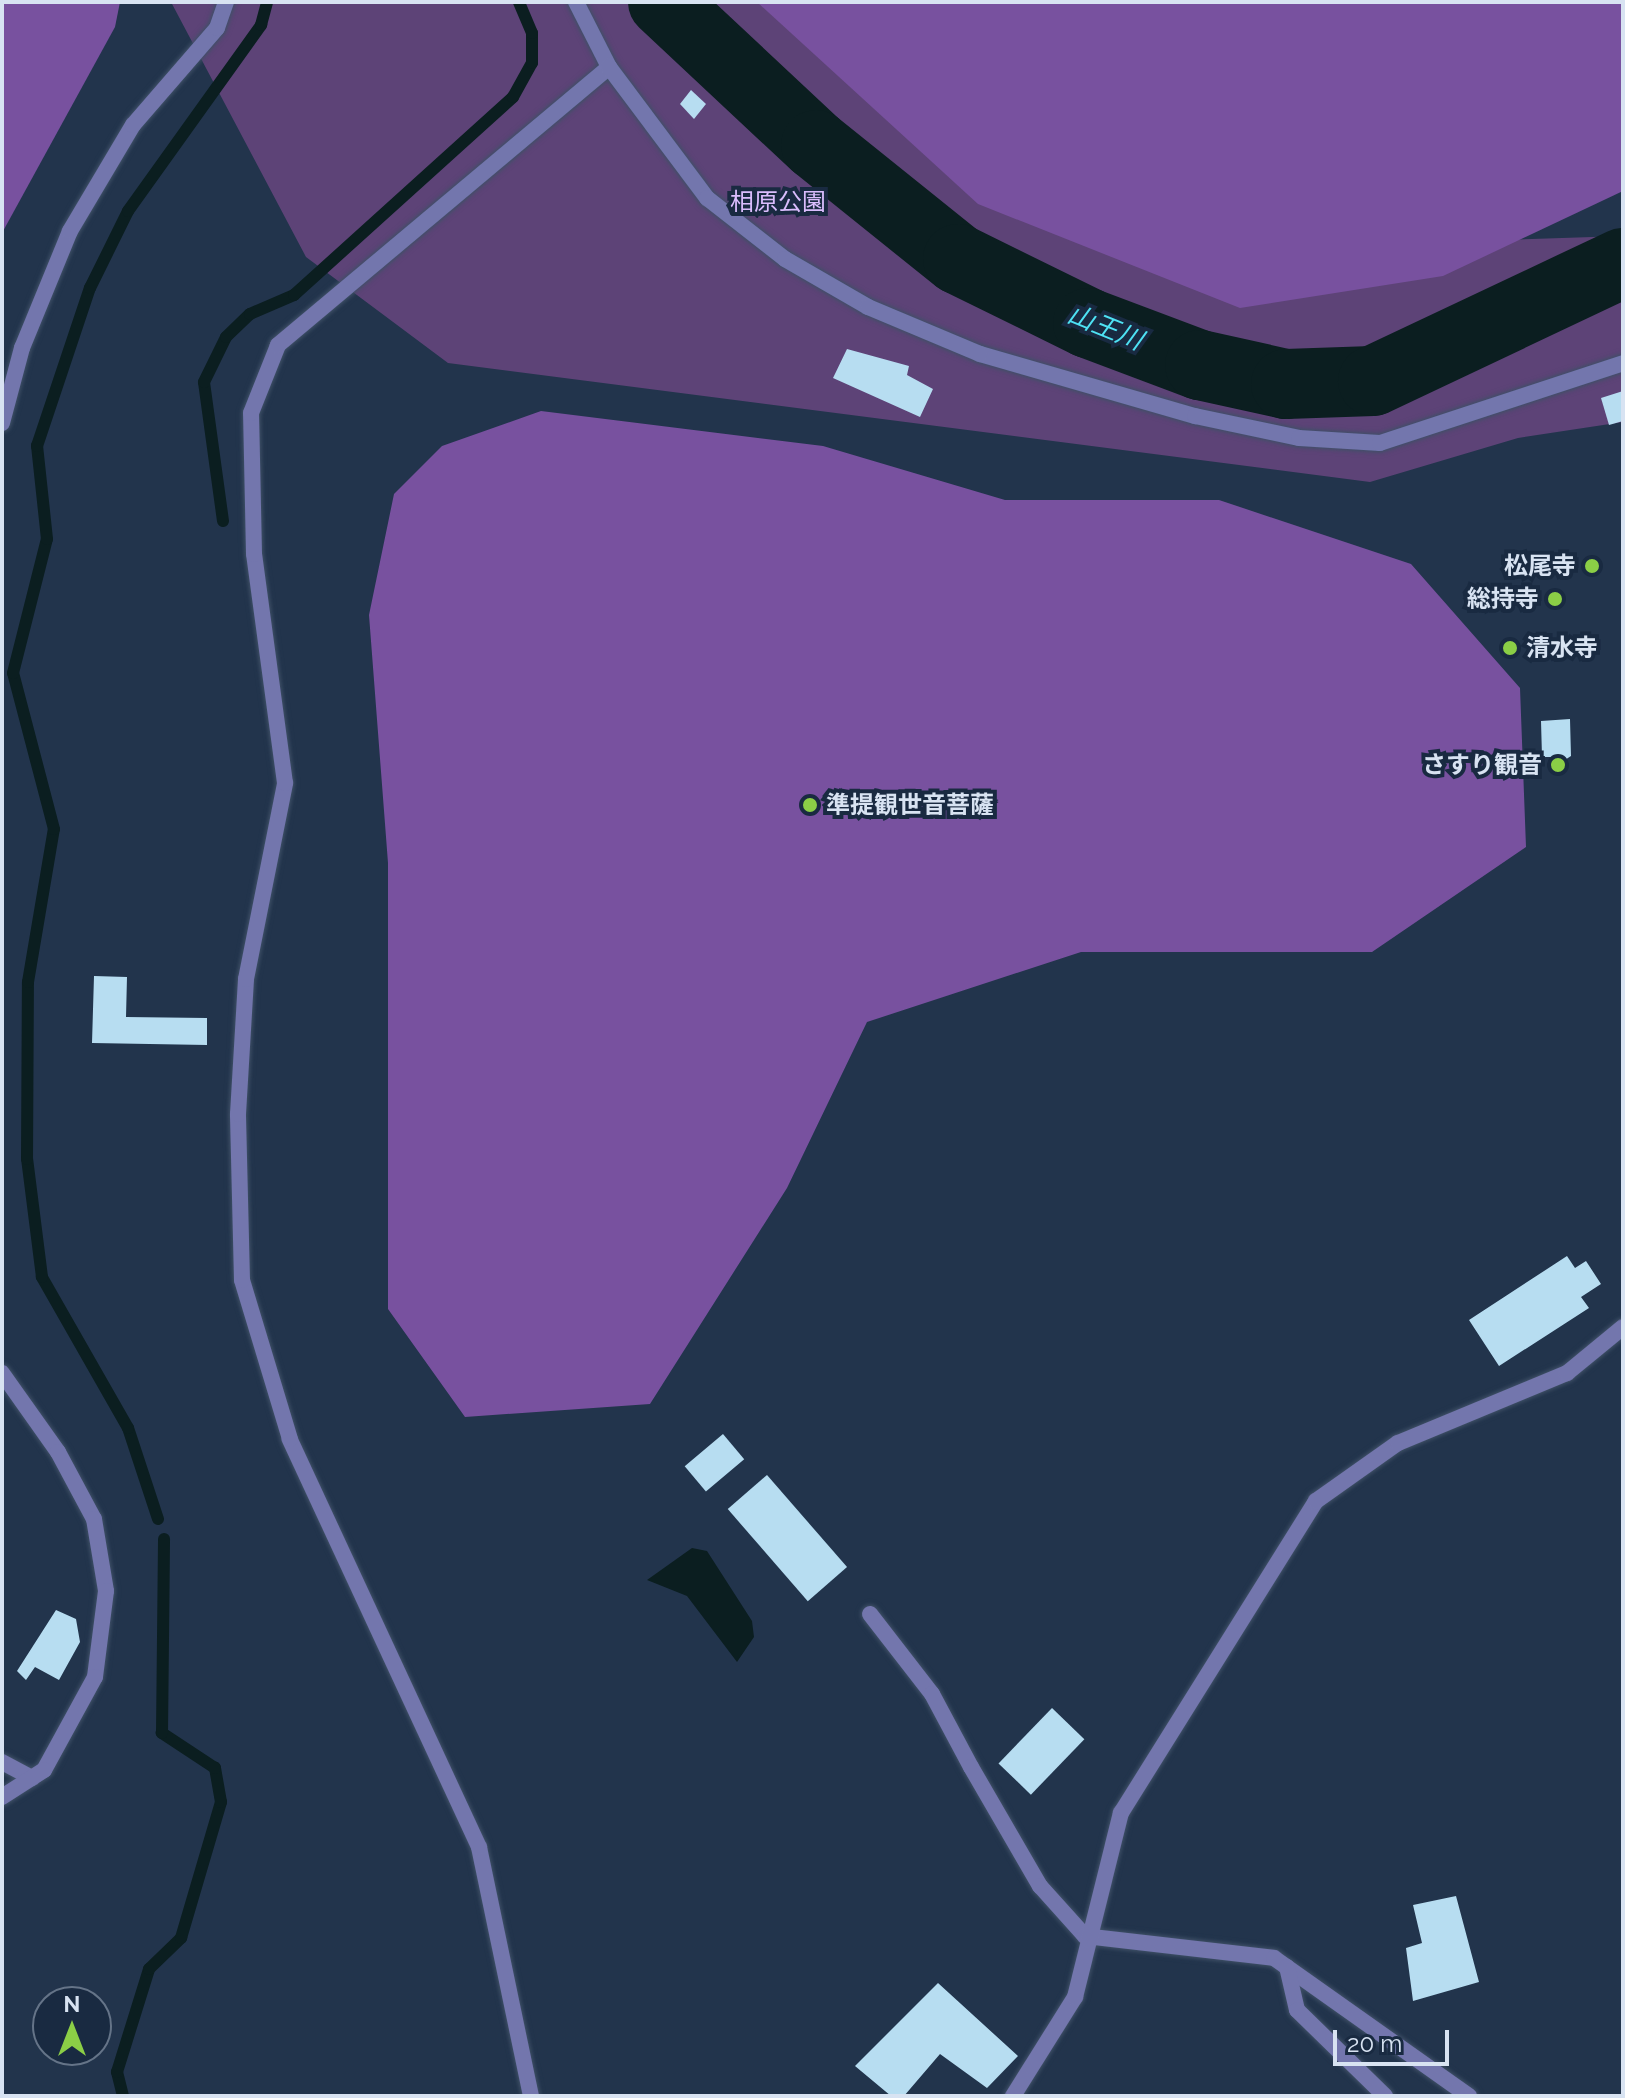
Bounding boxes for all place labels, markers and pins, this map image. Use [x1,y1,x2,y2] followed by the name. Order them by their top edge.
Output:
[1504,552,1576,580] place label: 松尾寺
[1583,557,1601,575] marker: 松尾寺
[1467,585,1539,613] place label: 総持寺
[1546,590,1564,608] marker: 総持寺
[1526,634,1598,662] place label: 清水寺
[1501,639,1519,657] marker: 清水寺
[1422,751,1542,779] place label: さすり観音
[1549,756,1567,774] marker: さすり観音
[826,791,994,819] place label: 準提観世音菩薩
[801,796,819,814] marker: 準提観世音菩薩

